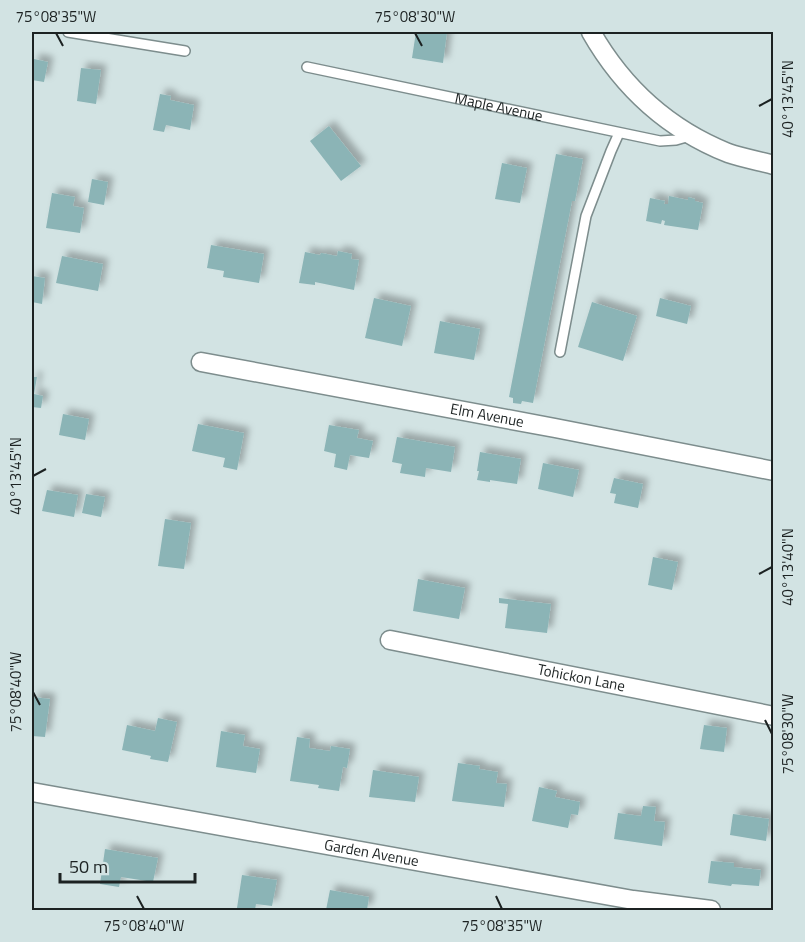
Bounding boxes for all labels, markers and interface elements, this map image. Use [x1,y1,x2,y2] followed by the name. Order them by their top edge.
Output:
[16,5,96,28] text: 75°08'35"W
[375,5,455,28] text: 75°08'30"W
[776,60,799,138] text: 40°13'45"N
[453,86,545,127] street label: Maple Avenue
[448,397,526,433] street label: Elm Avenue
[4,437,27,515] text: 40°13'45"N
[776,528,799,606] text: 40°13'40"N
[4,652,27,732] text: 75°08'40"W
[536,657,627,697] street label: Tohickon Lane
[776,694,799,774] text: 75°08'30"W
[323,833,421,872] street label: Garden Avenue
[60,846,195,884] scale bar
[69,853,108,880] text: 50 m
[104,914,184,937] text: 75°08'40"W
[462,914,542,937] text: 75°08'35"W

